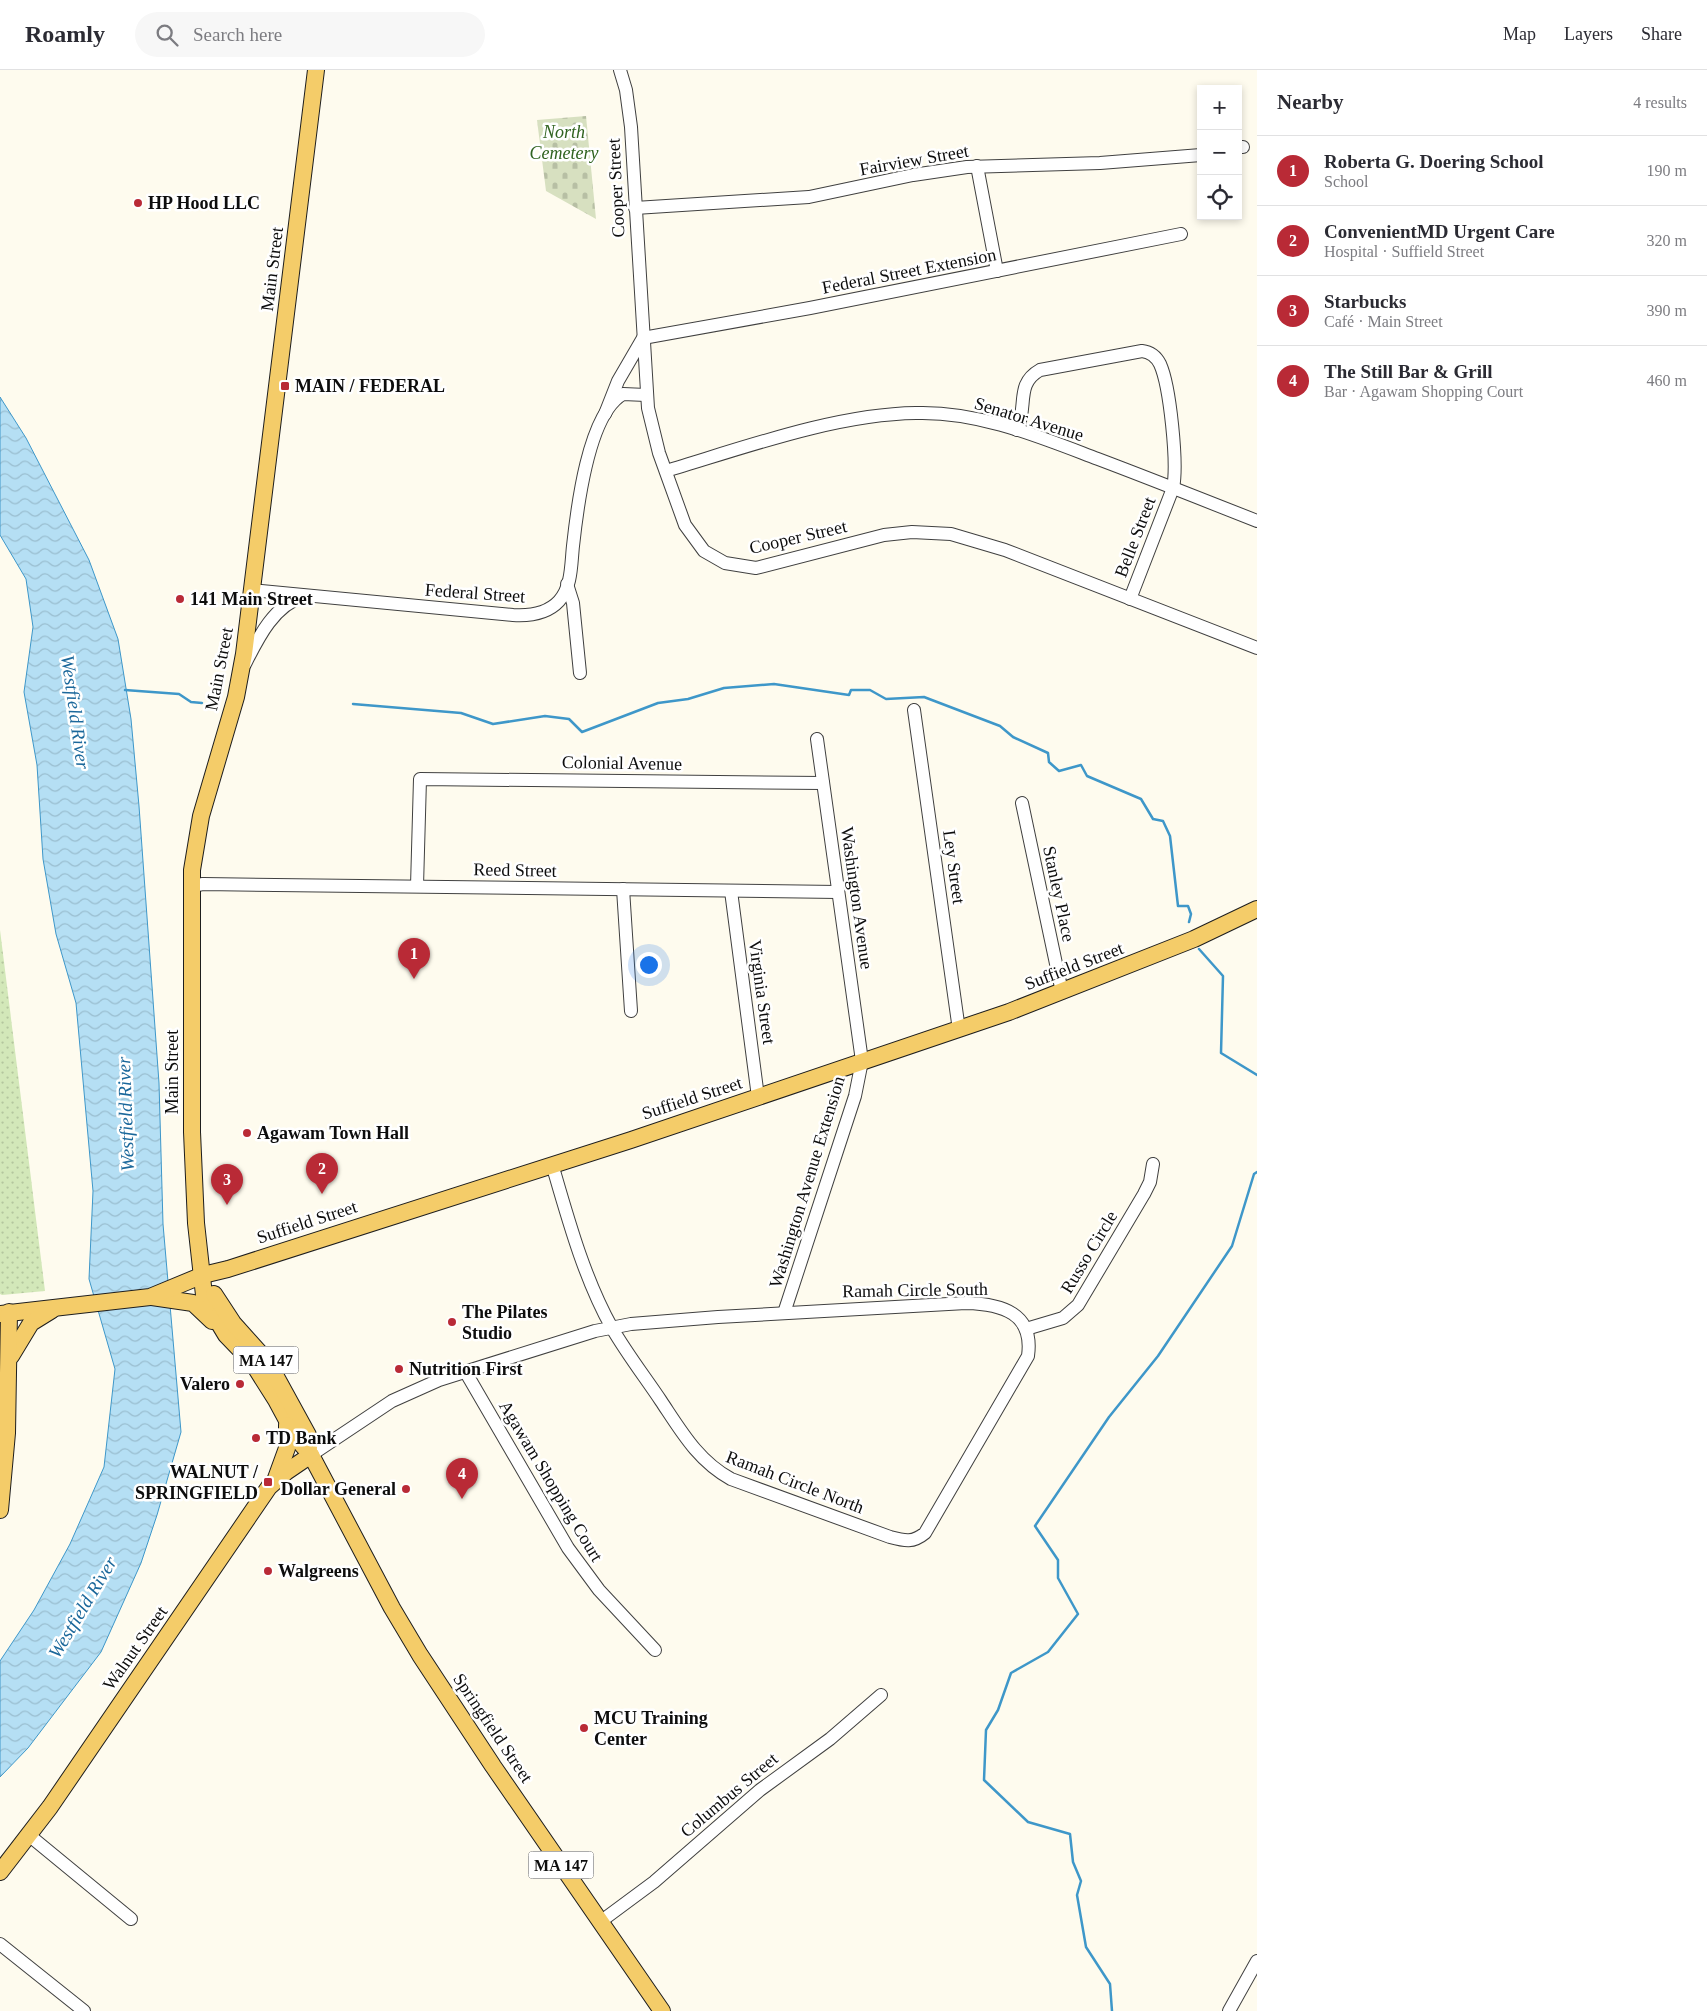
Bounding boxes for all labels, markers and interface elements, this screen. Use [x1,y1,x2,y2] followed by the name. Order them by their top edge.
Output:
[135,12,485,57] search box
[25,21,105,47] text: Roamly
[153,21,181,49] icon: search
[193,24,282,45] text: Search here
[1503,24,1536,44] text: Map
[1564,24,1613,44] text: Layers
[1641,24,1682,44] text: Share
[1197,85,1242,220] map controls
[1197,85,1242,130] button: +
[1277,90,1344,114] text: Nearby
[1633,94,1687,111] text: 4 results
[530,122,598,163] park label: North Cemetery
[1197,130,1242,175] button: −
[603,138,629,238] street label: Cooper Street
[858,141,970,179] street label: Fairview Street
[1324,151,1544,172] text: Roberta G. Doering School
[1289,162,1297,179] text: 1
[1647,162,1687,179] text: 190 m
[1324,173,1368,190] text: School
[1197,175,1242,220] button: locate
[148,193,260,213] place label: HP Hood LLC
[132,197,144,209] marker: HP Hood LLC
[1324,221,1555,242] text: ConvenientMD Urgent Care
[257,226,287,312] street label: Main Street
[1289,232,1297,249] text: 2
[1647,232,1687,249] text: 320 m
[1324,243,1484,260] text: Hospital · Suffield Street
[820,244,998,298] street label: Federal Street Extension
[1324,291,1406,312] text: Starbucks
[1289,302,1297,319] text: 3
[1647,302,1687,319] text: 390 m
[1324,313,1443,330] text: Café · Main Street
[1324,361,1493,382] text: The Still Bar & Grill
[1289,372,1297,389] text: 4
[1647,372,1687,389] text: 460 m
[295,376,445,396] place label: MAIN / FEDERAL
[279,380,291,392] marker: MAIN / FEDERAL
[1324,383,1523,400] text: Bar · Agawam Shopping Court
[972,393,1086,445] street label: Senator Avenue
[1111,494,1159,580] street label: Belle Street
[747,516,849,558] street label: Cooper Street
[424,580,526,606] street label: Federal Street
[190,589,313,609] place label: 141 Main Street
[174,593,186,605] marker: 141 Main Street
[201,626,237,712] street label: Main Street
[57,654,94,771] water label: Westfield River
[562,752,682,774] street label: Colonial Avenue
[837,825,877,971] street label: Washington Avenue
[939,829,969,905] street label: Ley Street
[1039,844,1079,944] street label: Stanley Place
[473,859,557,881] street label: Reed Street
[398,938,430,979] pin: 1
[1022,938,1126,994] street label: Suffield Street
[745,939,779,1045] street label: Virginia Street
[636,952,662,978] your location
[162,1030,182,1114] street label: Main Street
[113,1056,138,1172] water label: Westfield River
[639,1072,745,1124] street label: Suffield Street
[765,1074,849,1290] street label: Washington Avenue Extension
[257,1123,409,1143] place label: Agawam Town Hall
[241,1127,253,1139] marker: Agawam Town Hall
[306,1153,338,1194] pin: 2
[211,1164,243,1205] pin: 3
[254,1196,360,1248] street label: Suffield Street
[1057,1207,1121,1297] street label: Russo Circle
[842,1279,988,1301] street label: Ramah Circle South
[462,1302,548,1343] place label: The Pilates Studio
[446,1316,458,1328] marker: The Pilates Studio
[234,1346,298,1374] road number: MA 147
[409,1359,522,1379] place label: Nutrition First
[393,1363,405,1375] marker: Nutrition First
[180,1374,230,1394] place label: Valero
[234,1378,246,1390] marker: Valero
[495,1397,607,1565] street label: Agawam Shopping Court
[266,1428,337,1448] place label: TD Bank
[250,1432,262,1444] marker: TD Bank
[723,1447,867,1517] street label: Ramah Circle North
[446,1458,478,1499] pin: 4
[135,1462,259,1503] place label: WALNUT / SPRINGFIELD
[262,1476,274,1488] marker: WALNUT / SPRINGFIELD
[281,1479,396,1499] place label: Dollar General
[400,1483,412,1495] marker: Dollar General
[44,1552,121,1662] water label: Westfield River
[278,1561,359,1581] place label: Walgreens
[262,1565,274,1577] marker: Walgreens
[99,1602,171,1694] street label: Walnut Street
[449,1670,537,1786] street label: Springfield Street
[594,1708,708,1749] place label: MCU Training Center
[578,1722,590,1734] marker: MCU Training Center
[676,1749,782,1841] street label: Columbus Street
[528,1852,594,1878] road number: MA 147

